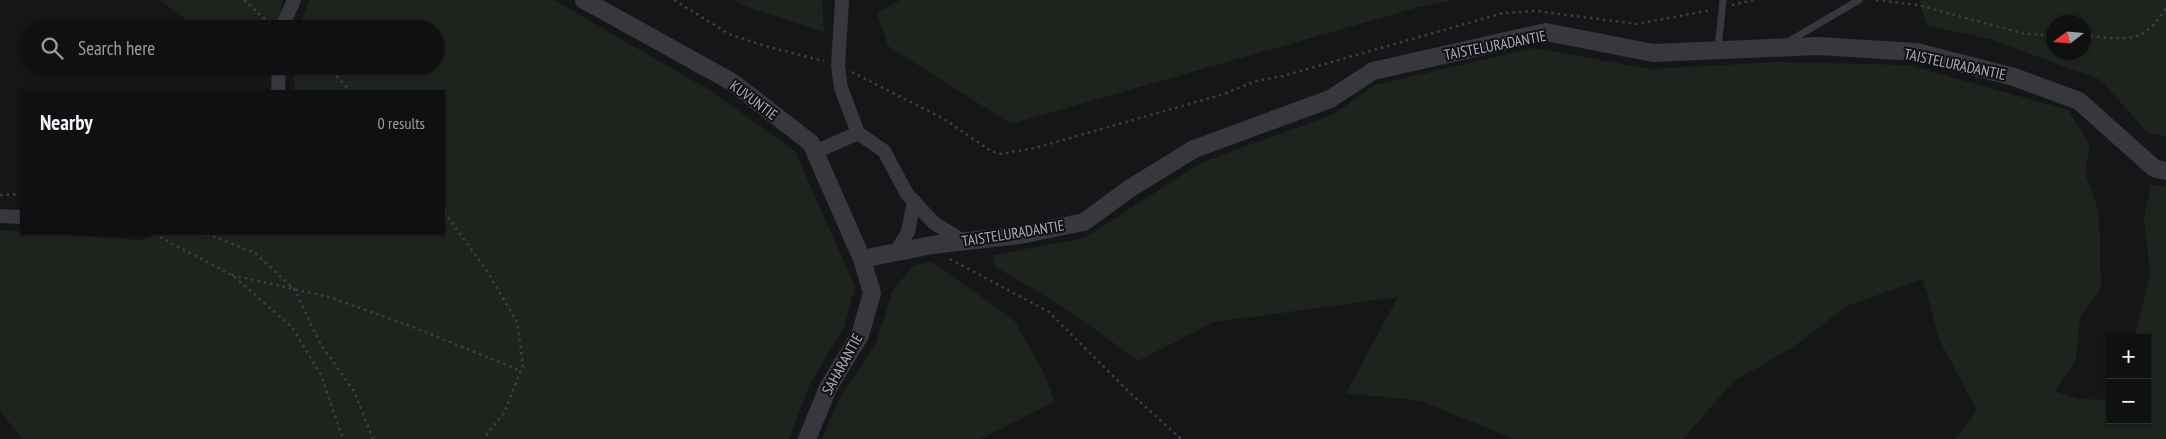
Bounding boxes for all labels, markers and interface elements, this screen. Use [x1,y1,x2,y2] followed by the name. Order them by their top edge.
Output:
[2046,15,2091,60] north arrow
[20,20,445,75] search box
[1442,26,1548,64] street label: TAISTELURADANTIE
[38,34,66,62] icon: search
[78,36,155,60] text: Search here
[1902,44,2008,84] street label: TAISTELURADANTIE
[726,76,782,124] street label: KUVUNTIE
[40,109,93,136] text: Nearby
[378,113,425,133] text: 0 results
[960,216,1066,250] street label: TAISTELURADANTIE
[817,330,867,398] street label: SAHARANTIE
[2106,334,2151,424] map controls
[2106,334,2151,379] button: +
[2106,379,2151,424] button: −

